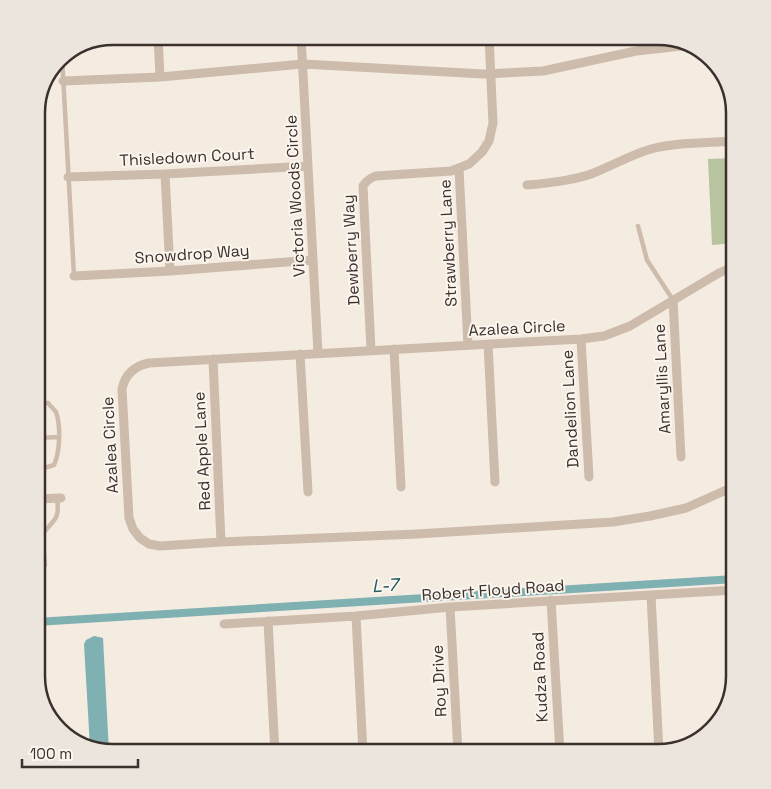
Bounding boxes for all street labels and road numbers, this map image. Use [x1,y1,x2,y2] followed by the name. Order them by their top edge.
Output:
[280,114,310,278] street label: Victoria Woods Circle
[119,143,255,171] street label: Thisledown Court
[434,179,462,307] street label: Strawberry Lane
[338,194,364,306] street label: Dewberry Way
[134,240,250,268] street label: Snowdrop Way
[468,315,566,341] street label: Azalea Circle
[649,323,675,435] street label: Amaryllis Lane
[556,349,584,469] street label: Dandelion Lane
[188,391,216,511] street label: Red Apple Lane
[97,396,123,494] street label: Azalea Circle
[421,575,565,605] street label: Robert Floyd Road
[527,631,553,723] street label: Kudza Road
[427,644,451,718] street label: Roy Drive

